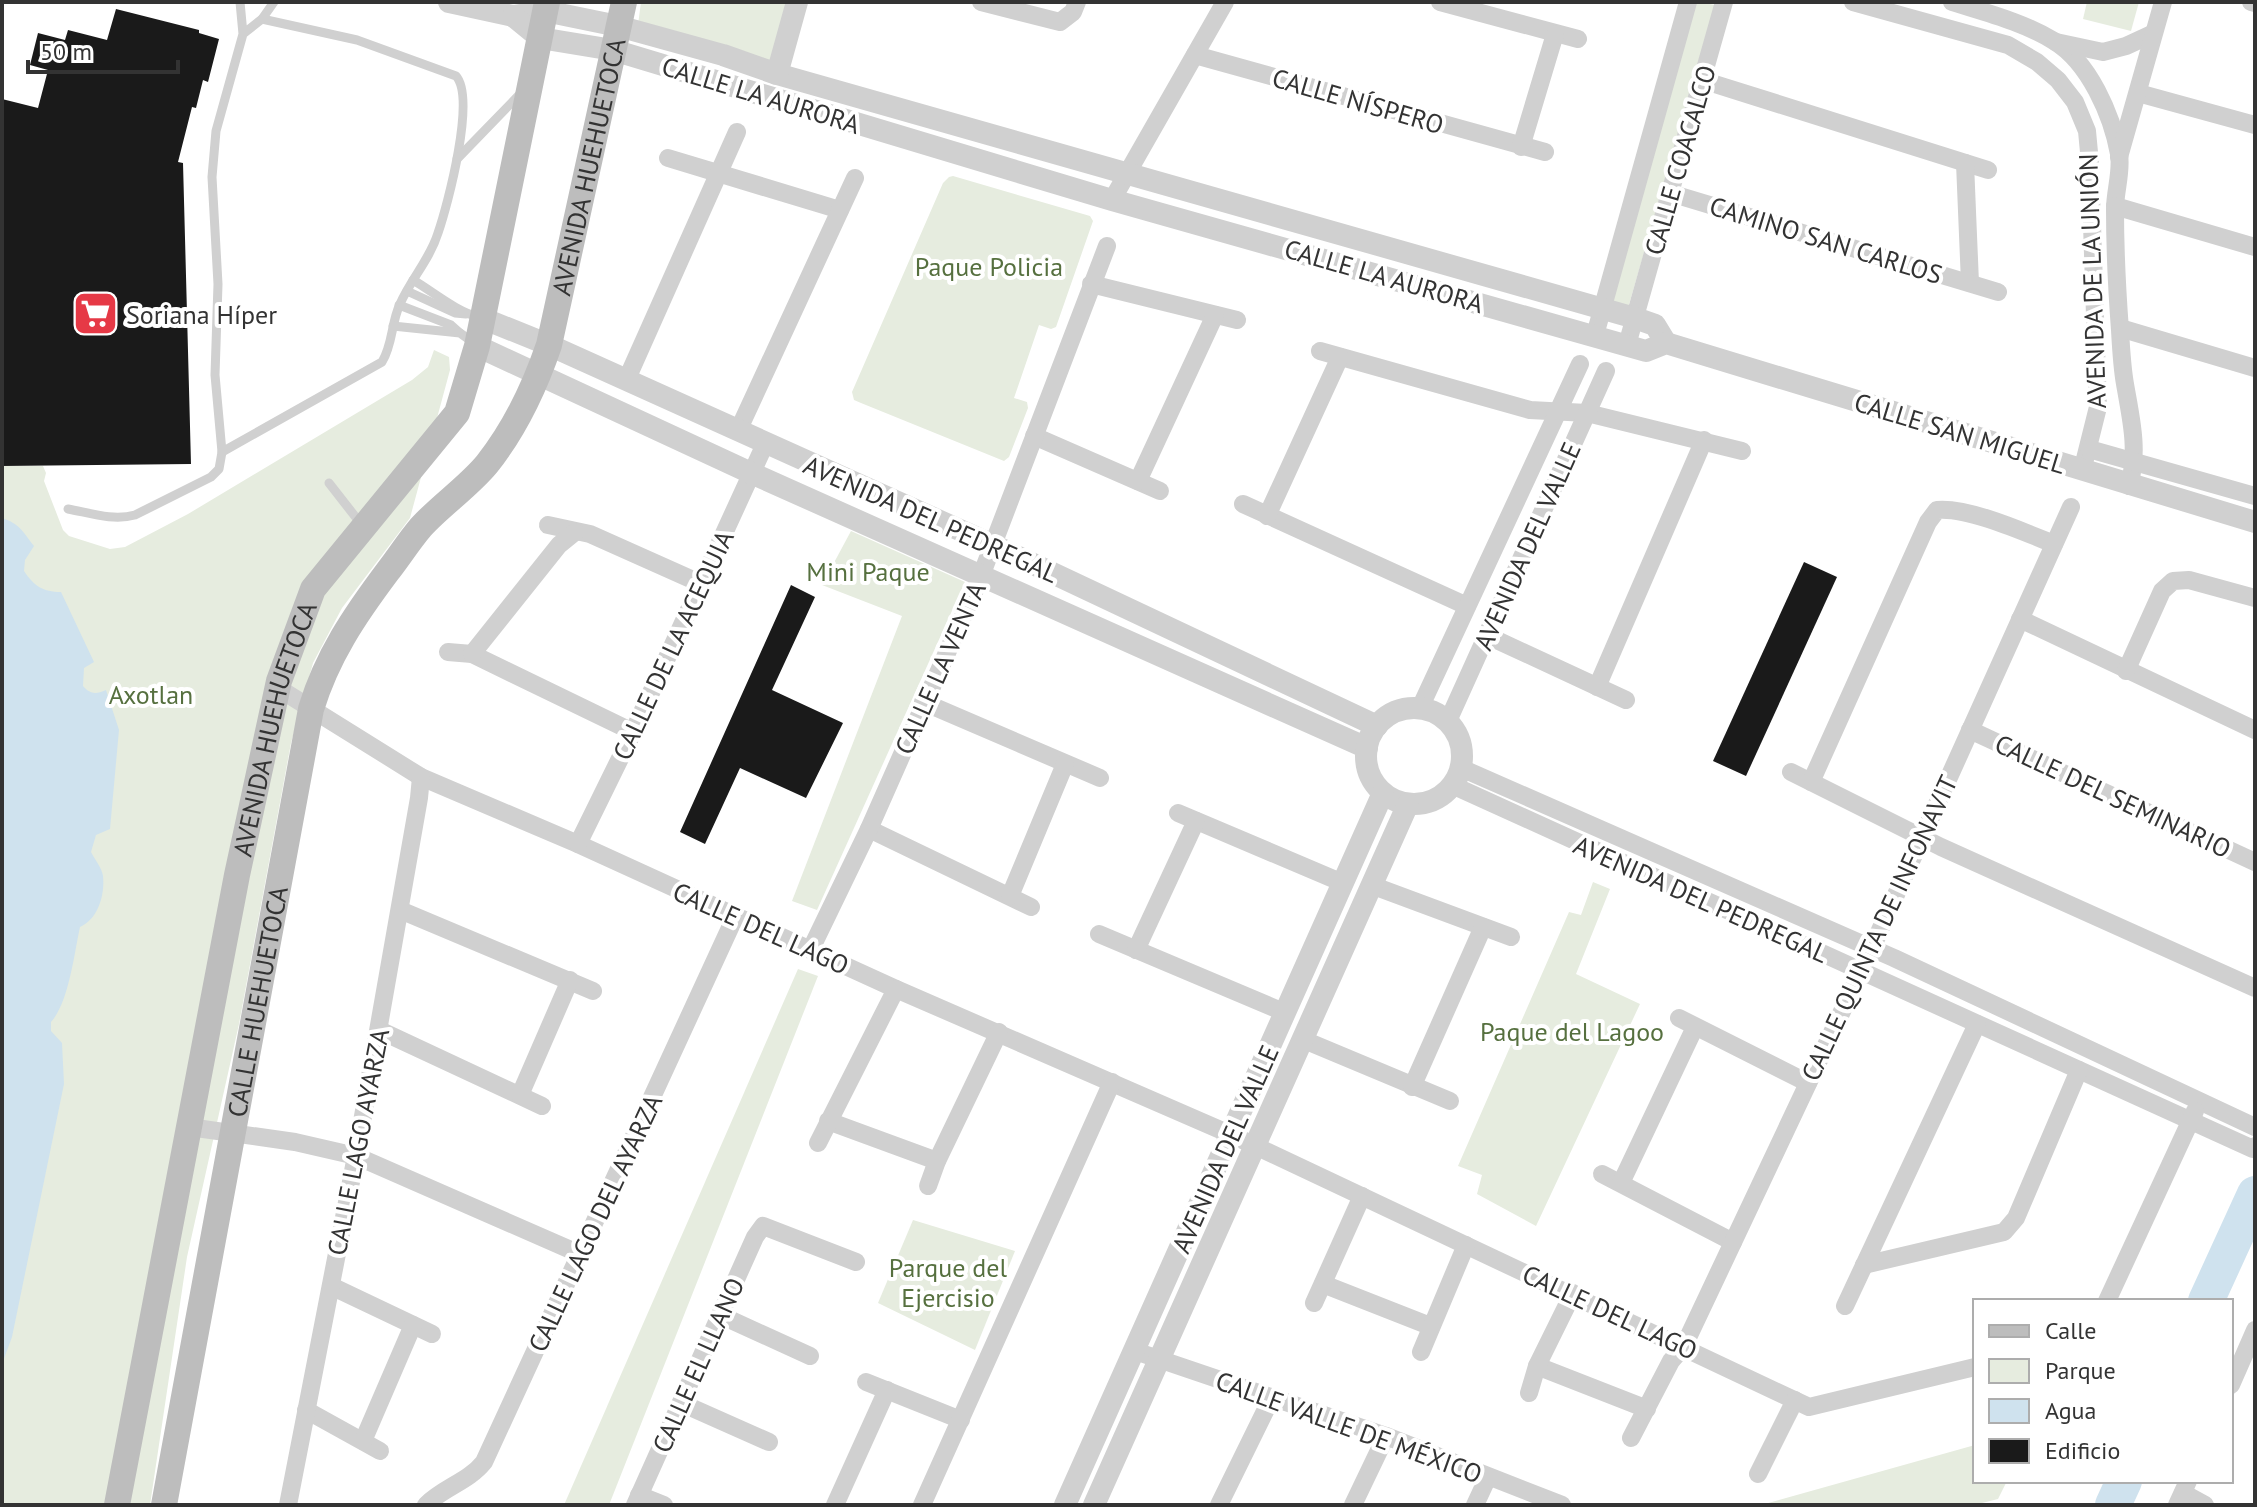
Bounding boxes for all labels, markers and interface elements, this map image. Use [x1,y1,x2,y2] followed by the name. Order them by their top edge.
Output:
[28,24,178,74] scale bar
[544,35,632,298] street label: AVENIDA HUEHUETOCA
[40,36,92,67] text: 50 m
[658,49,864,141] street label: CALLE LA AURORA
[1269,61,1447,141] street label: CALLE NÍSPERO
[1637,61,1723,259] street label: CALLE COACALCO
[2071,153,2113,409] street label: AVENIDA DE LA UNIÓN
[1706,189,1946,291] street label: CAMINO SAN CARLOS
[1281,232,1487,320] street label: CALLE LA AURORA
[915,250,1063,283] park label: Paque Policia
[71,290,119,338] supermarket icon: Soriana Híper
[126,298,277,331] place label: Soriana Híper
[1850,385,2070,481] street label: CALLE SAN MIGUEL
[1466,437,1588,655] street label: AVENIDA DEL VALLE
[799,448,1063,590] street label: AVENIDA DEL PEDREGAL
[605,525,741,765] street label: CALLE DE LA ACEQUIA
[806,555,930,588] park label: Mini Paque
[887,577,993,759] street label: CALLE LA VENTA
[225,597,323,859] street label: AVENIDA HUEHUETOCA
[109,678,193,711] park label: Axotlan
[1990,727,2236,865] street label: CALLE DEL SEMINARIO
[1794,770,1964,1086] street label: CALLE QUINTA DE INFONAVIT
[1569,828,1833,970] street label: AVENIDA DEL PEDREGAL
[668,874,854,982] street label: CALLE DEL LAGO
[219,883,294,1120] street label: CALLE HUEHUETOCA
[1480,1015,1664,1048] park label: Paque del Lagoo
[320,1026,396,1258] street label: CALLE LAGO AYARZA
[1164,1040,1286,1258] street label: AVENIDA DEL VALLE
[521,1089,669,1357] street label: CALLE LAGO DEL AYARZA
[889,1251,1008,1314] park label: Parque del Ejercisio
[1517,1257,1703,1367] street label: CALLE DEL LAGO
[645,1272,751,1458] street label: CALLE EL LLANO
[1973,1299,2233,1483] legend
[2045,1315,2096,1346] text: Calle
[2045,1355,2116,1386] text: Parque
[1211,1363,1487,1491] street label: CALLE VALLE DE MÉXICO
[2045,1395,2096,1426] text: Agua
[2045,1435,2120,1466] text: Edificio

